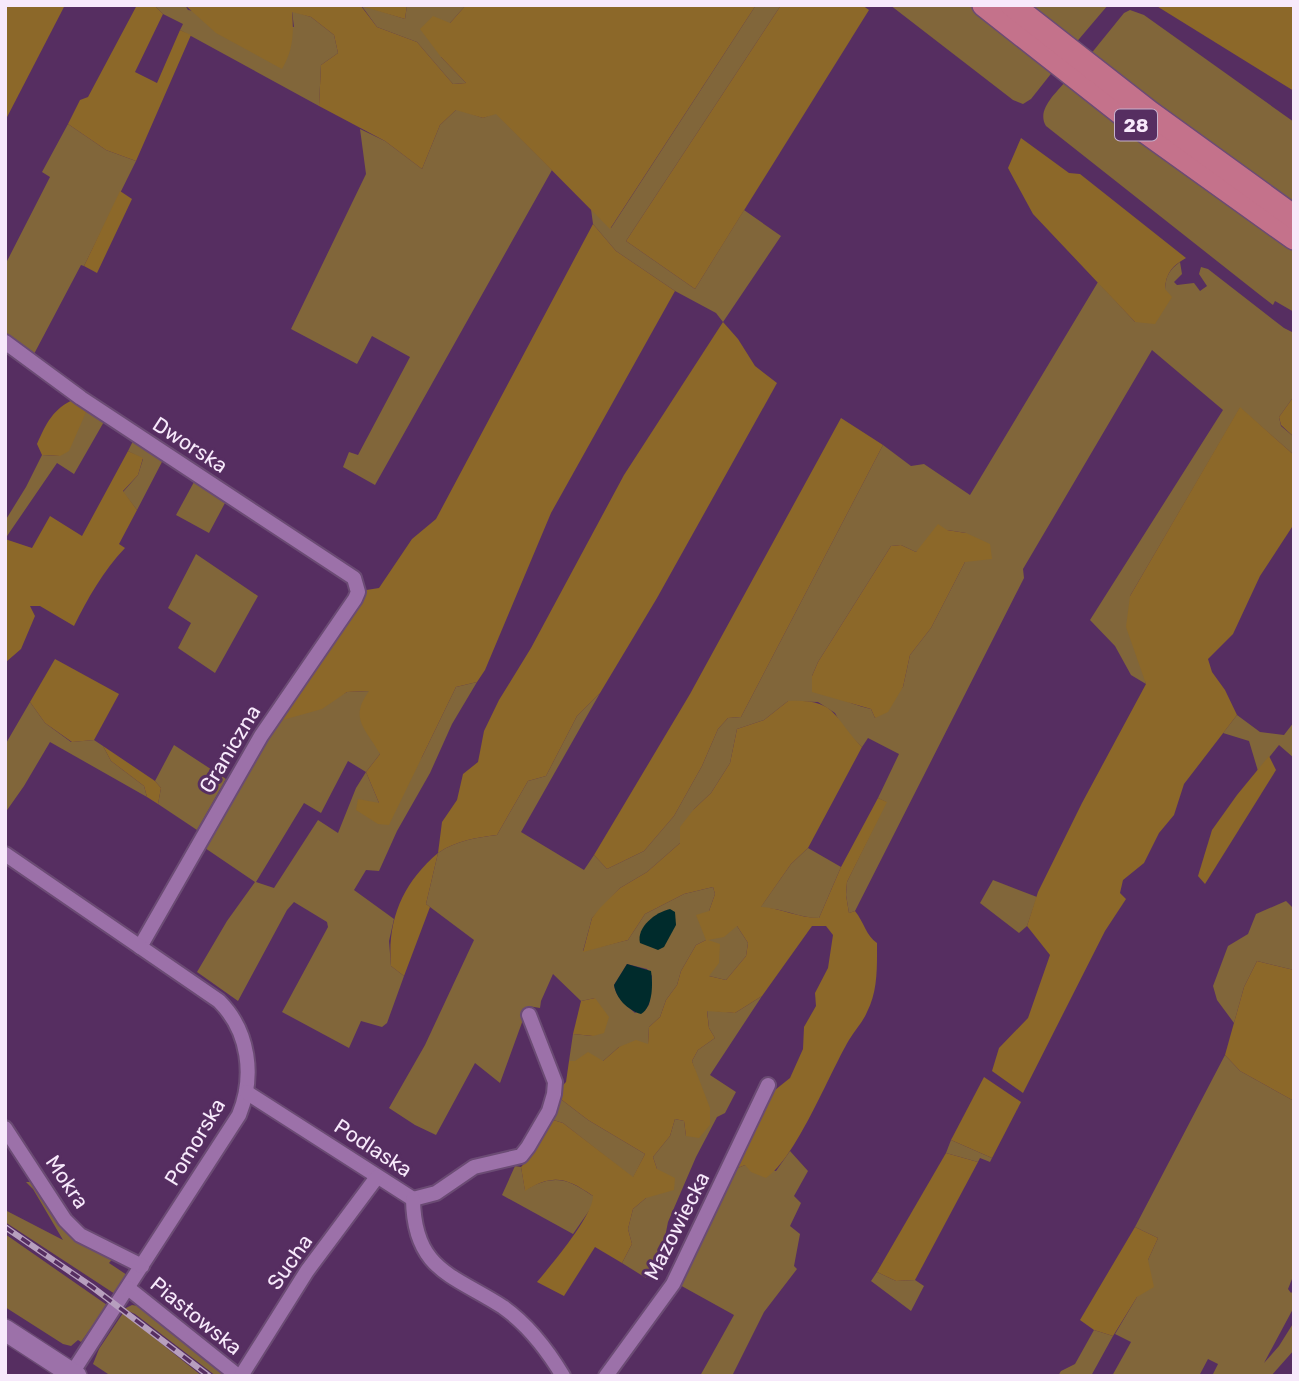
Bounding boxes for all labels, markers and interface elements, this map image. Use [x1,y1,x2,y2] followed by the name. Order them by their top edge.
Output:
[1115,110,1157,140] road number: 28
[148,411,232,478] street label: Dworska
[194,700,266,797] street label: Graniczna
[159,1094,230,1190] street label: Pomorska
[330,1113,417,1182] street label: Podlaska
[41,1150,94,1213] street label: Mokra
[639,1167,714,1284] street label: Mazowiecka
[262,1229,318,1294] street label: Sucha
[146,1271,247,1360] street label: Piastowska

